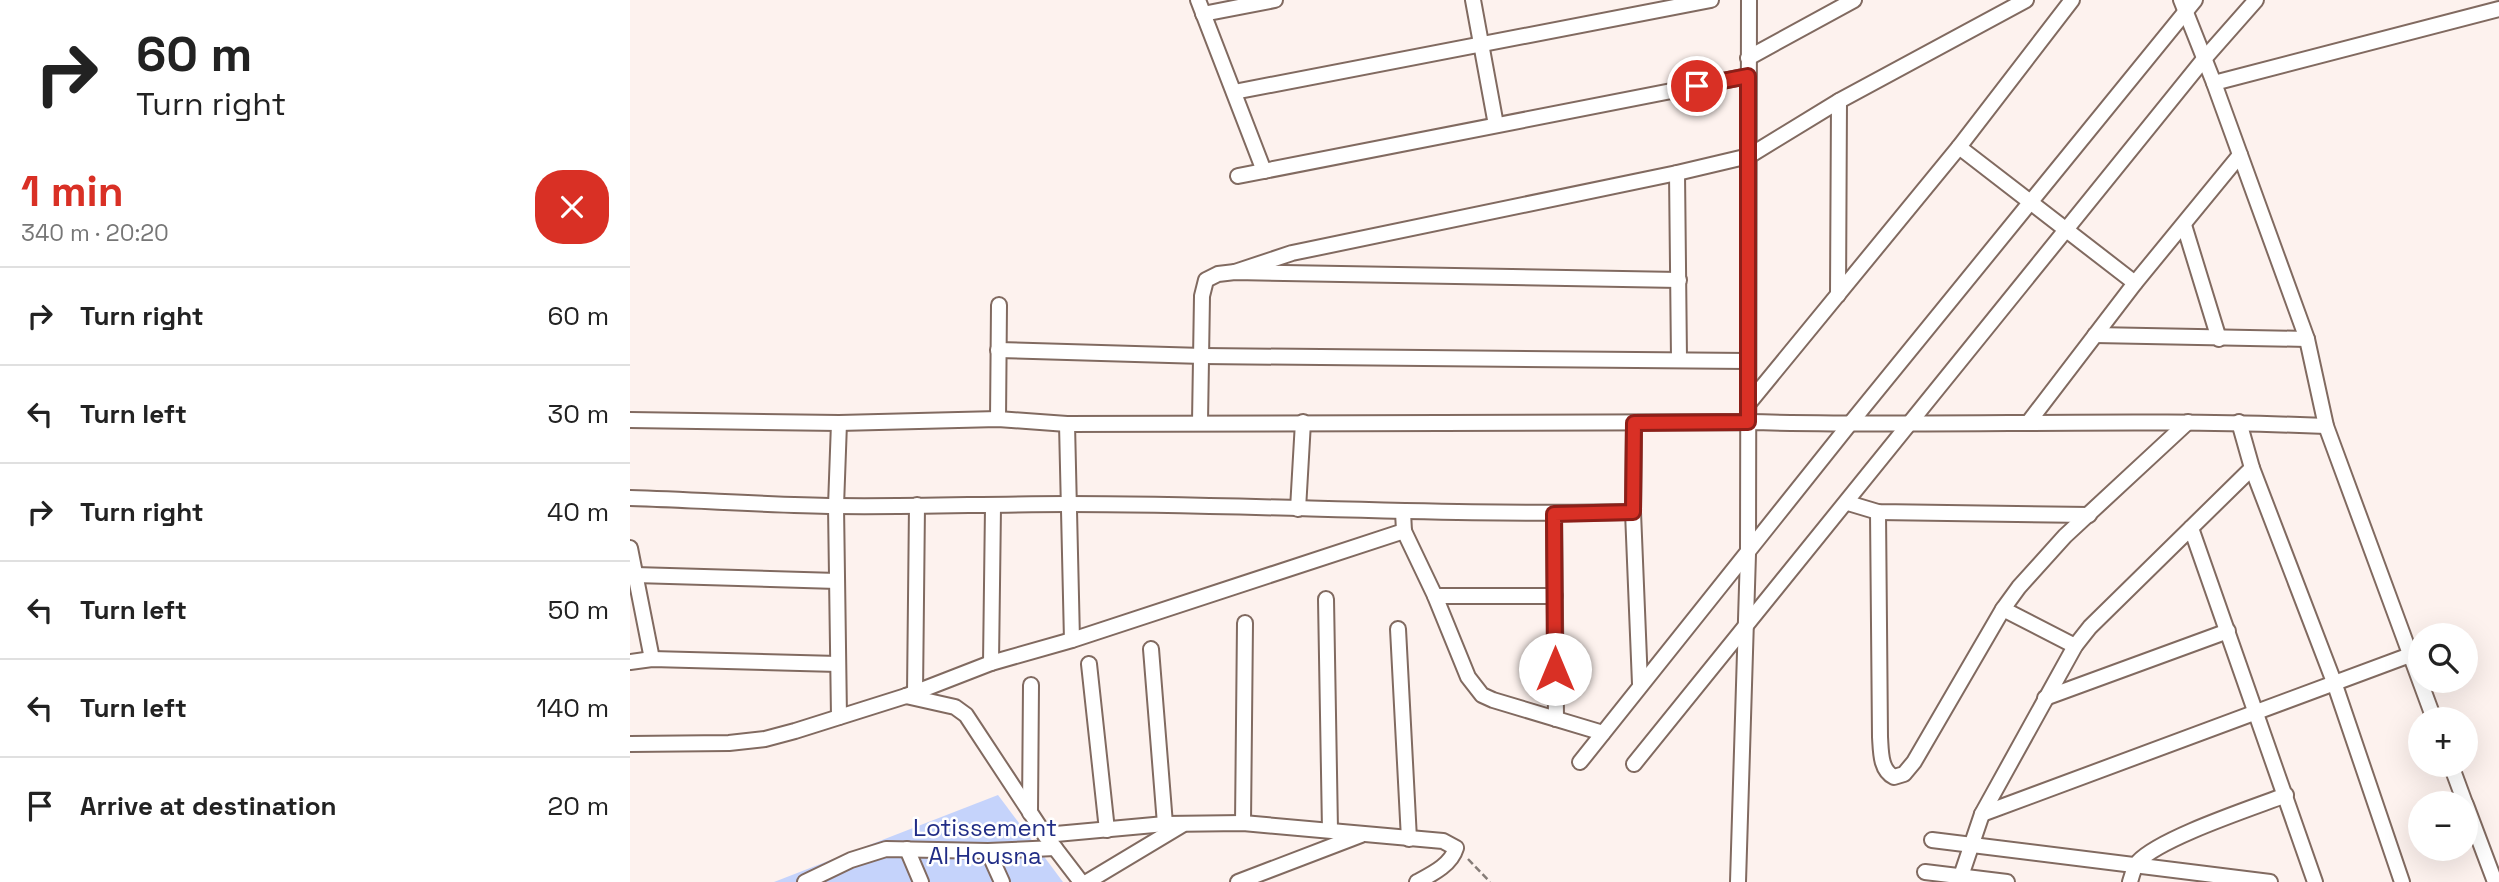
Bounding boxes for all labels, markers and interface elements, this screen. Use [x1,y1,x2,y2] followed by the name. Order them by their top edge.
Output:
[136,23,252,85] text: 60 m
[21,28,112,119] icon: right
[1667,56,1727,116] pin
[1678,67,1716,105] icon: arrive
[136,84,286,124] text: Turn right
[21,165,124,218] text: 1 min
[535,170,609,244] button: close
[21,218,169,248] text: 340 m · 20:20
[21,297,59,335] icon: right
[80,299,204,333] text: Turn right
[547,299,609,333] text: 60 m
[21,395,59,433] icon: left
[80,397,187,431] text: Turn left
[548,397,609,431] text: 30 m
[21,493,59,531] icon: right
[80,495,204,529] text: Turn right
[547,495,609,529] text: 40 m
[21,591,59,629] icon: left
[80,593,187,627] text: Turn left
[548,593,609,627] text: 50 m
[2408,623,2478,861] map controls
[2408,623,2478,693] button: search
[1518,632,1592,706] position arrow
[21,689,59,727] icon: left
[80,691,187,725] text: Turn left
[536,691,609,725] text: 140 m
[2408,707,2478,777] button: +
[21,787,59,825] icon: arrive
[80,789,337,823] text: Arrive at destination
[548,789,609,823] text: 20 m
[2408,791,2478,861] button: −
[913,812,1057,871] park label: Lotissement Al Housna

